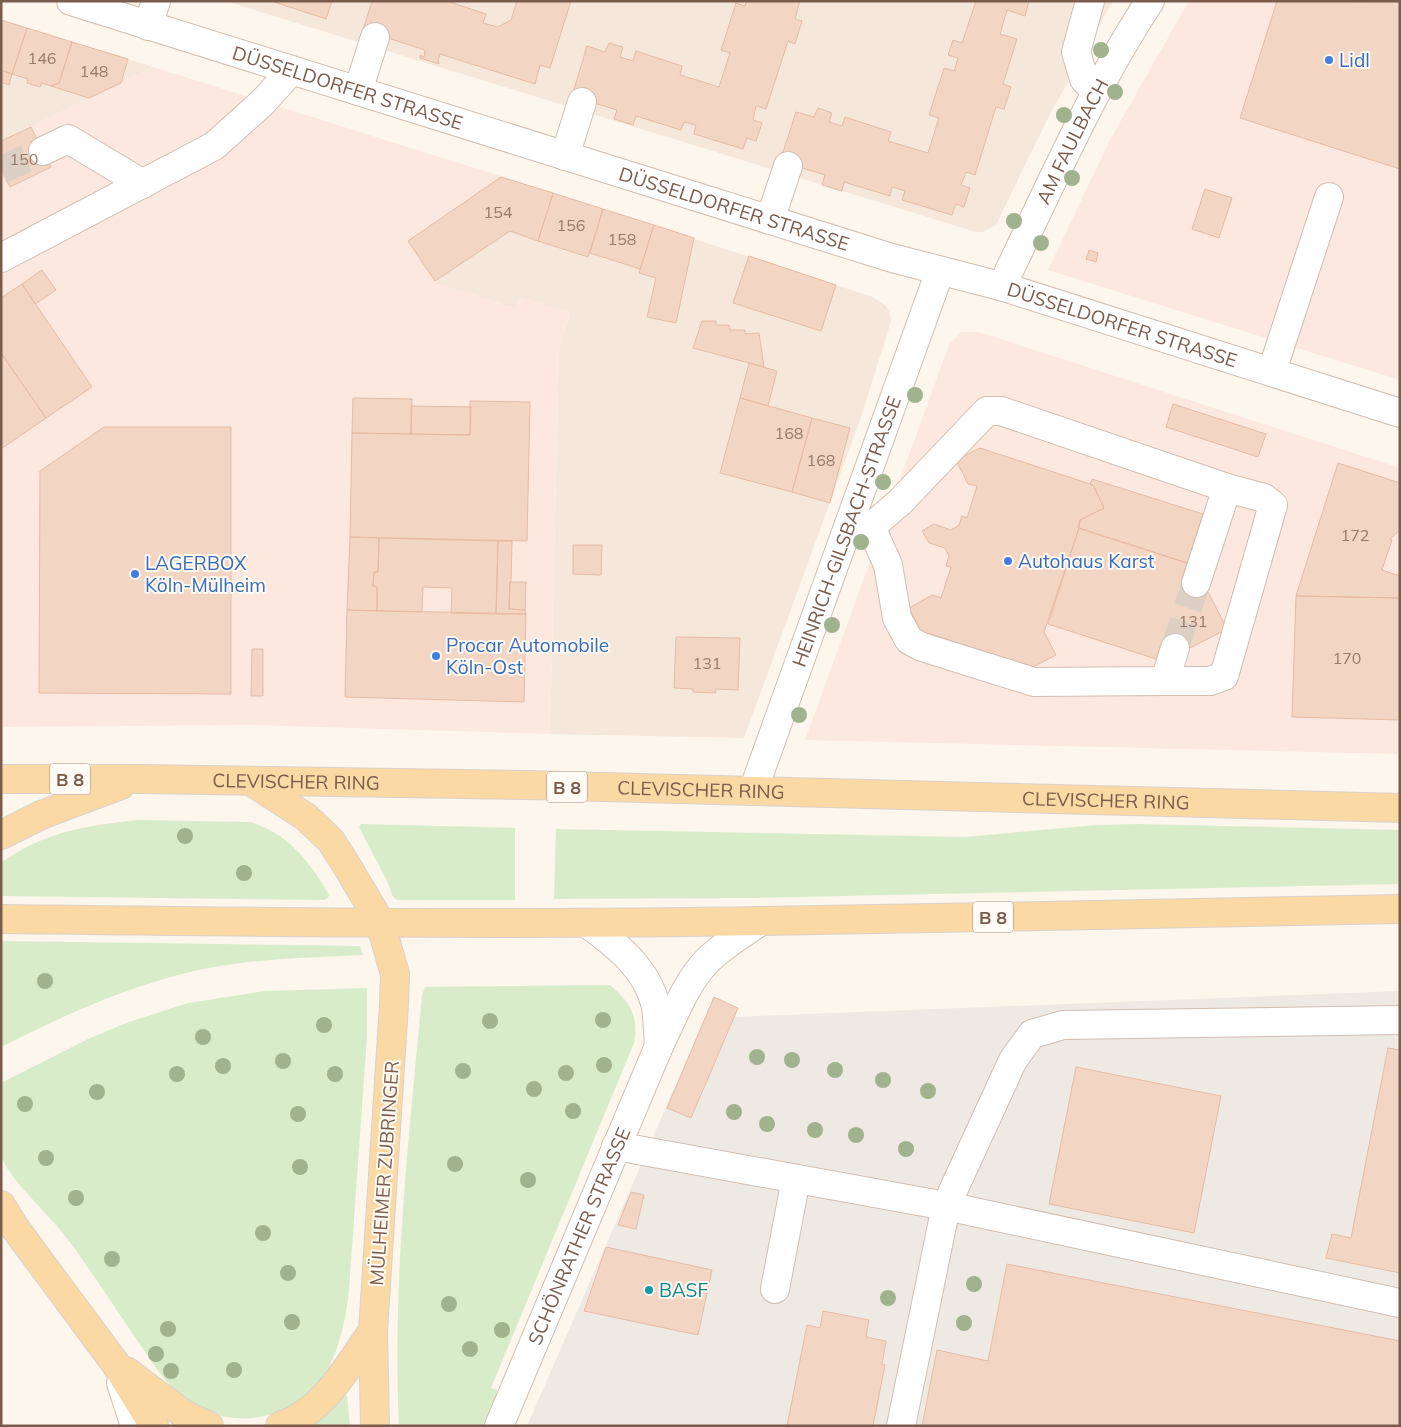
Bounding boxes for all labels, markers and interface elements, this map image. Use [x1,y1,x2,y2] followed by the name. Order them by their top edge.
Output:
[230,40,466,135] street label: DÜSSELDORFER STRASSE
[28,48,56,68] house number: 146
[1339,48,1370,72] place label: Lidl
[1323,54,1335,66] marker: Lidl
[80,61,108,81] house number: 148
[1031,74,1113,208] street label: AM FAULBACH
[10,149,38,169] house number: 150
[616,161,852,256] street label: DÜSSELDORFER STRASSE
[484,202,513,222] house number: 154
[557,215,585,235] house number: 156
[608,229,636,249] house number: 158
[1004,277,1240,372] street label: DÜSSELDORFER STRASSE
[787,393,906,670] street label: HEINRICH-GILSBACH-STRASSE
[775,423,803,443] house number: 168
[807,450,835,470] house number: 168
[1341,525,1369,545] house number: 172
[1018,549,1155,573] place label: Autohaus Karst
[145,551,266,597] place label: LAGERBOX Köln-Mülheim
[1002,555,1014,567] marker: Autohaus Karst
[129,568,141,580] marker: LAGERBOX Köln-Mülheim
[1179,611,1207,631] house number: 131
[446,633,609,679] place label: Procar Automobile Köln-Ost
[1333,648,1361,668] house number: 170
[430,650,442,662] marker: Procar Automobile Köln-Ost
[693,653,721,673] house number: 131
[50,764,90,794] road number: B 8
[212,768,380,795] street label: CLEVISCHER RING
[547,772,587,802] road number: B 8
[617,775,785,804] street label: CLEVISCHER RING
[1022,786,1190,814] street label: CLEVISCHER RING
[973,902,1013,932] road number: B 8
[364,1060,404,1286] street label: MÜLHEIMER ZUBRINGER
[523,1124,635,1349] street label: SCHÖNRATHER STRASSE
[659,1278,708,1302] place label: BASF
[643,1284,655,1296] marker: BASF

